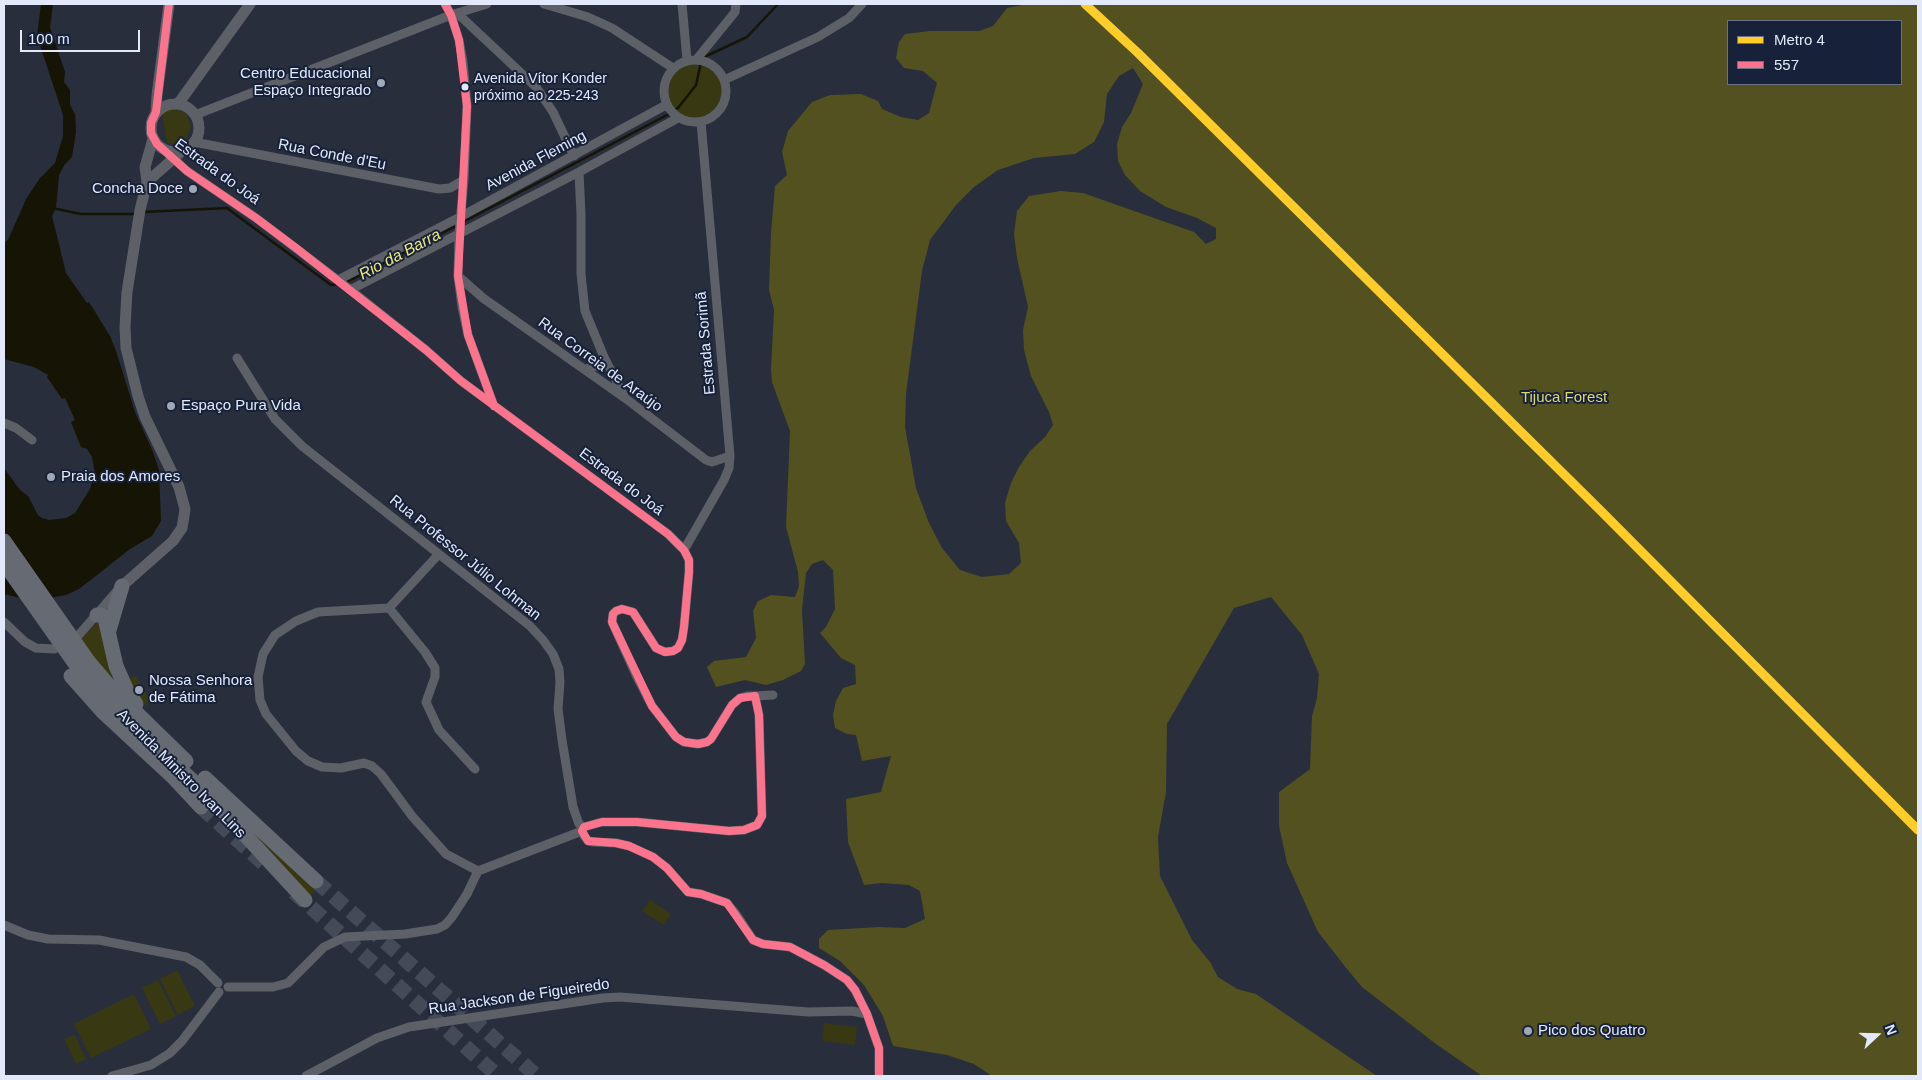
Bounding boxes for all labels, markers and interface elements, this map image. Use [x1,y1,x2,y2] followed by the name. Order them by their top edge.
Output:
[22,20,142,52] scale bar
[1727,20,1902,85] legend
[28,30,70,47] text: 100 m
[1774,31,1825,48] text: Metro 4
[1774,56,1799,73] text: 557
[240,65,371,100] place label: Centro Educacional Espaço Integrado
[474,71,607,104] place label: Avenida Vítor Konder próximo ao 225-243
[375,77,387,89] marker: Centro Educacional Espaço Integrado
[460,82,470,92] marker: Avenida Vítor Konder próximo ao 225-243
[483,127,589,195] street label: Avenida Fleming
[171,135,263,209] street label: Estrada do Joá
[276,136,388,174] street label: Rua Conde d'Eu
[92,180,183,198] place label: Concha Doce
[187,183,199,195] marker: Concha Doce
[356,225,444,285] water label: Rio da Barra
[693,291,719,395] street label: Estrada Sorimã
[534,314,666,416] street label: Rua Correia de Araújo
[1521,389,1607,407] park label: Tijuca Forest
[181,397,301,415] place label: Espaço Pura Vida
[165,400,177,412] marker: Espaço Pura Vida
[575,444,667,520] street label: Estrada do Joá
[61,468,180,486] place label: Praia dos Amores
[45,471,57,483] marker: Praia dos Amores
[386,491,544,625] street label: Rua Professor Júlio Lohman
[149,672,252,707] place label: Nossa Senhora de Fátima
[133,684,145,696] marker: Nossa Senhora de Fátima
[113,706,249,842] street label: Avenida Ministro Ivan Lins
[427,975,611,1019] street label: Rua Jackson de Figueiredo
[1852,1010,1902,1060] north arrow
[1538,1022,1646,1040] place label: Pico dos Quatro
[1882,1022,1900,1037] text: N
[1522,1025,1534,1037] marker: Pico dos Quatro

